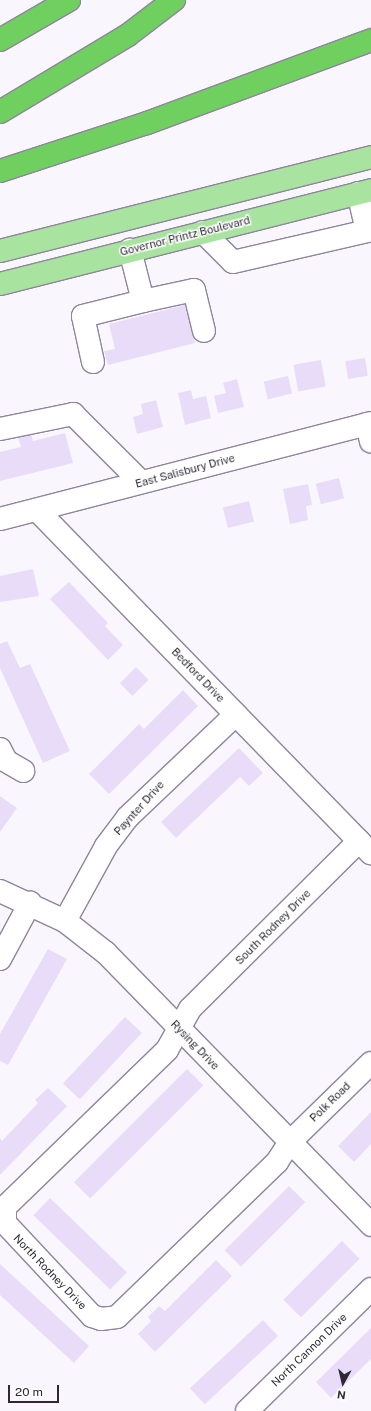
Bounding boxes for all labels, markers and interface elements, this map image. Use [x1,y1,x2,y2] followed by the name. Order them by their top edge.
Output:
[119,213,251,259] street label: Governor Printz Boulevard
[134,451,236,491] street label: East Salisbury Drive
[169,645,227,705] street label: Bedford Drive
[111,778,167,838] street label: Paynter Drive
[233,887,313,967] street label: South Rodney Drive
[168,1017,222,1073] street label: Rysing Drive
[307,1079,353,1125] street label: Polk Road
[11,1232,89,1312] street label: North Rodney Drive
[269,1311,349,1389] street label: North Cannon Drive
[323,1363,363,1403] north arrow
[10,1377,61,1403] scale bar
[15,1385,43,1399] text: 20 m
[336,1388,346,1401] text: N

